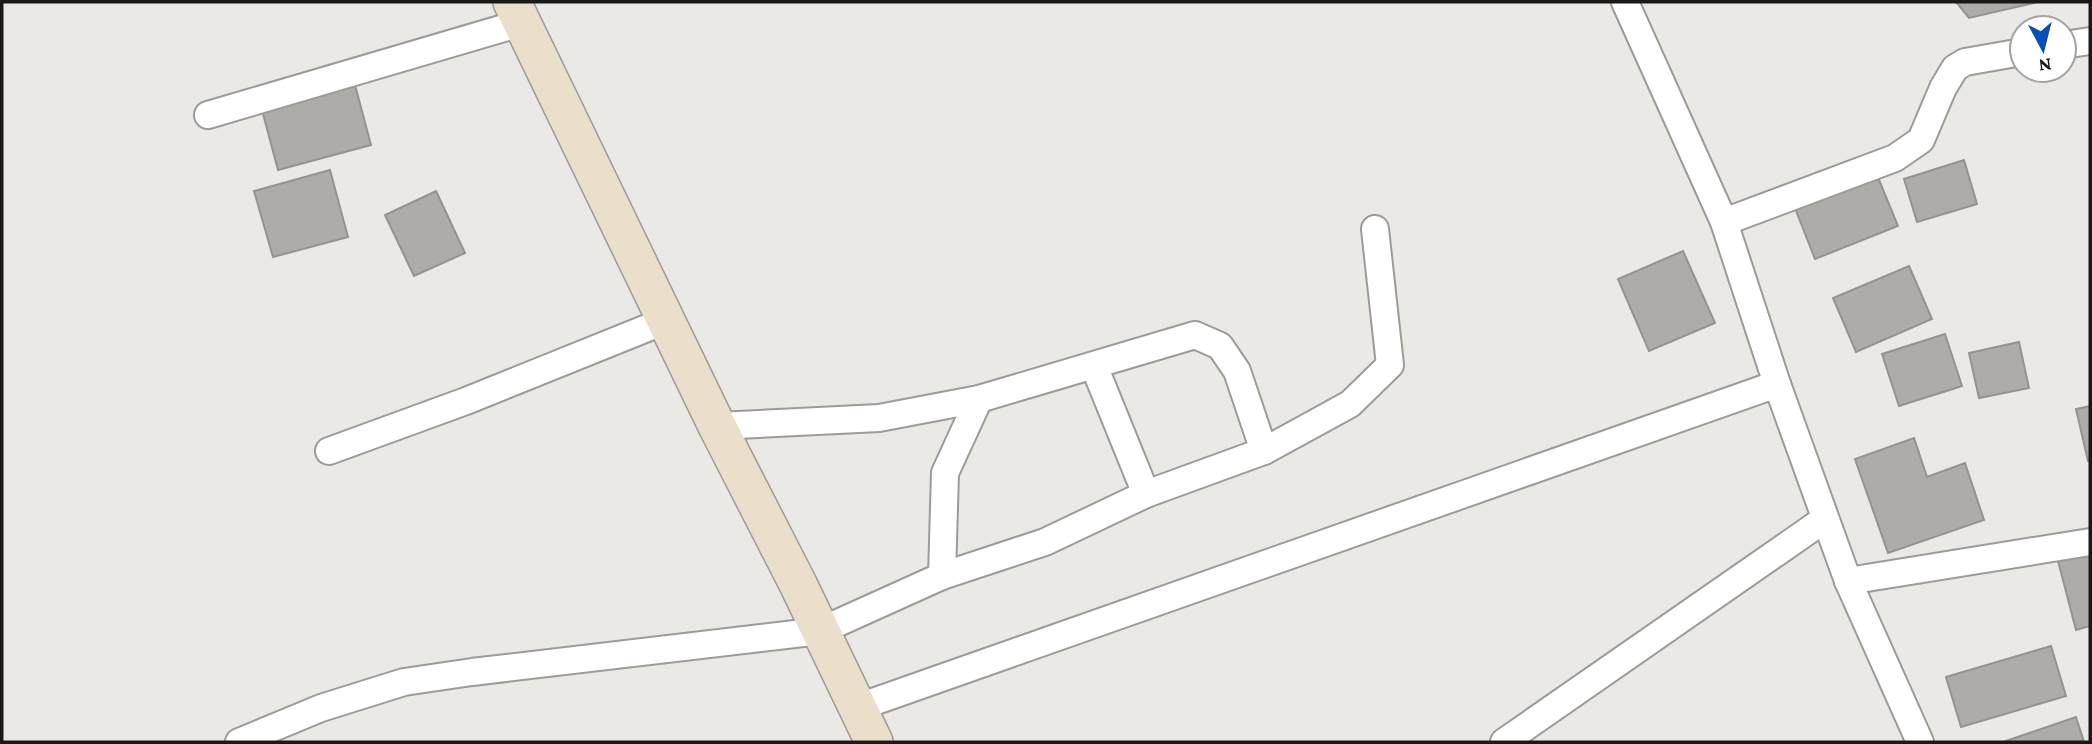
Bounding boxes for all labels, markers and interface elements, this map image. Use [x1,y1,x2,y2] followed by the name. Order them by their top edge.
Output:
[2008,14,2078,84] north arrow
[2037,54,2053,77] text: N

